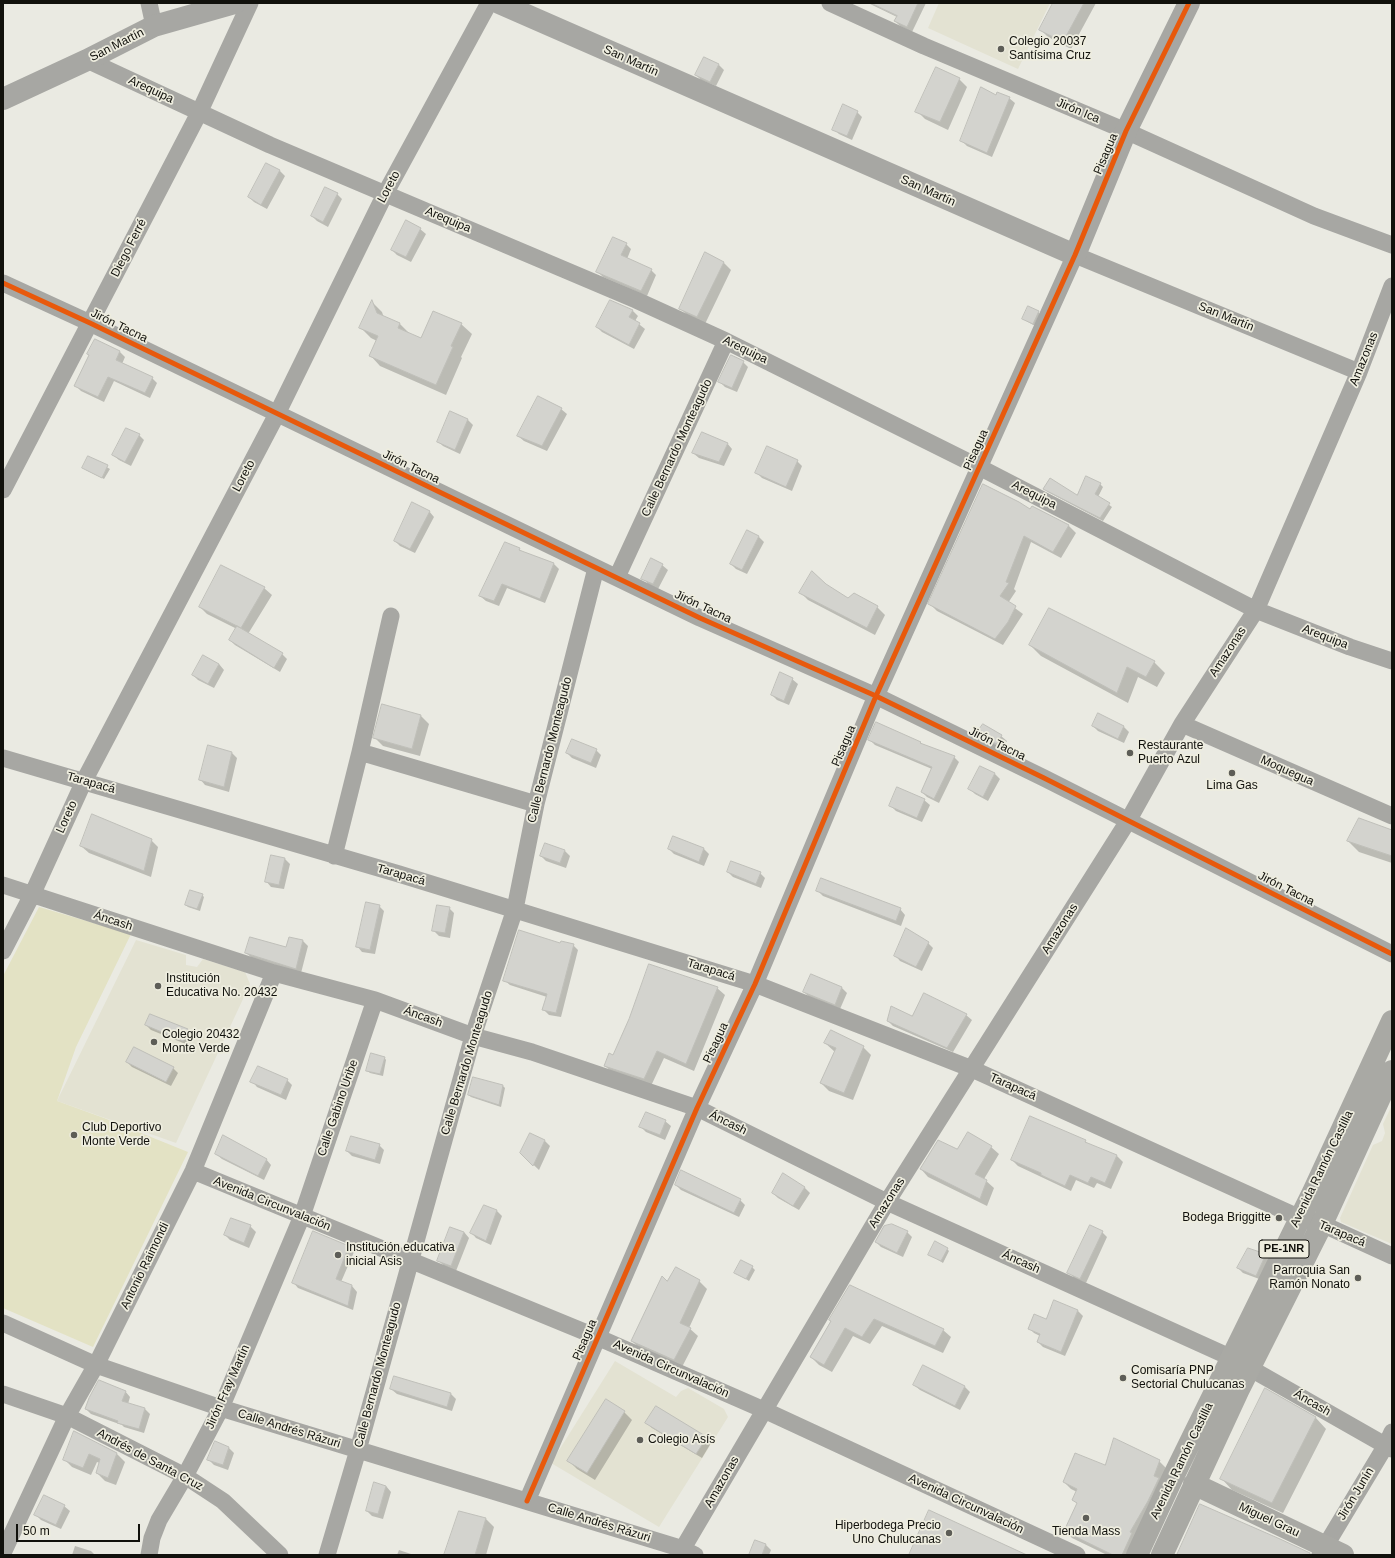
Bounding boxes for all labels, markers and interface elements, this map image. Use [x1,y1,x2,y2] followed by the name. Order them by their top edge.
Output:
[88,25,146,65] street label: San Martín
[1009,35,1091,63] place label: Colegio 20037 Santísima Cruz
[601,42,661,80] street label: San Martín
[996,44,1006,54] marker: Colegio 20037 Santísima Cruz
[126,73,176,107] street label: Arequipa
[1054,96,1102,126] street label: Jirón Ica
[1091,131,1121,177] street label: Pisagua
[375,169,403,205] street label: Loreto
[898,172,958,210] street label: San Martín
[423,204,473,236] street label: Arequipa
[108,217,150,279] street label: Diego Ferré
[1196,299,1256,335] street label: San Martín
[88,306,150,346] street label: Jirón Tacna
[1347,330,1381,388] street label: Amazonas
[720,333,770,367] street label: Arequipa
[639,377,715,519] street label: Calle Bernardo Monteagudo
[961,427,991,473] street label: Pisagua
[380,447,442,487] street label: Jirón Tacna
[230,458,258,494] street label: Loreto
[1009,478,1059,512] street label: Arequipa
[672,588,734,626] street label: Jirón Tacna
[1300,622,1350,652] street label: Arequipa
[1207,624,1249,680] street label: Amazonas
[525,675,575,825] street label: Calle Bernardo Monteagudo
[829,723,859,769] street label: Pisagua
[966,724,1028,764] street label: Jirón Tacna
[1138,739,1203,767] place label: Restaurante Puerto Azul
[1125,748,1135,758] marker: Restaurante Puerto Azul
[1258,753,1316,789] street label: Moquegua
[1227,768,1237,778] marker: Lima Gas
[65,769,117,797] street label: Tarapacá
[1206,779,1258,793] place label: Lima Gas
[54,799,80,835] street label: Loreto
[375,861,427,889] street label: Tarapacá
[1255,869,1317,909] street label: Jirón Tacna
[1039,901,1081,957] street label: Amazonas
[92,908,134,934] street label: Áncash
[685,956,737,984] street label: Tarapacá
[166,972,277,1000] place label: Institución Educativa No. 20432
[153,981,163,991] marker: Institución Educativa No. 20432
[438,989,496,1137] street label: Calle Bernardo Monteagudo
[402,1003,444,1031] street label: Áncash
[700,1020,732,1066] street label: Pisagua
[162,1028,239,1056] place label: Colegio 20432 Monte Verde
[149,1037,159,1047] marker: Colegio 20432 Monte Verde
[315,1058,361,1158] street label: Calle Gabino Uribe
[988,1070,1038,1104] street label: Tarapacá
[707,1108,749,1138] street label: Áncash
[1288,1108,1356,1230] street label: Avenida Ramón Castilla
[82,1121,161,1149] place label: Club Deportivo Monte Verde
[69,1130,79,1140] marker: Club Deportivo Monte Verde
[211,1174,333,1234] street label: Avenida Circunvalación
[866,1175,908,1231] street label: Amazonas
[1182,1211,1271,1225] place label: Bodega Briggitte
[1274,1213,1284,1223] marker: Bodega Briggitte
[1316,1218,1368,1250] street label: Tarapacá
[118,1220,172,1312] street label: Antonio Raimondi
[1259,1240,1309,1258] road number: PE-1NR
[346,1241,455,1269] place label: Institución educativa inicial Asis
[1000,1247,1042,1277] street label: Áncash
[333,1250,343,1260] marker: Institución educativa inicial Asis
[1269,1264,1350,1292] place label: Parroquia San Ramón Nonato
[1353,1273,1363,1283] marker: Parroquia San Ramón Nonato
[352,1301,404,1449] street label: Calle Bernardo Monteagudo
[570,1317,600,1363] street label: Pisagua
[611,1337,731,1401] street label: Avenida Circunvalación
[203,1343,253,1431] street label: Jirón Fray Martín
[1131,1364,1244,1392] place label: Comisaría PNP Sectorial Chulucanas
[1118,1373,1128,1383] marker: Comisaría PNP Sectorial Chulucanas
[1291,1387,1333,1419] street label: Áncash
[1148,1400,1216,1522] street label: Avenida Ramón Castilla
[236,1407,342,1451] street label: Calle Andrés Rázuri
[94,1426,206,1494] street label: Andrés de Santa Cruz
[648,1433,715,1447] place label: Colegio Asís
[635,1435,645,1445] marker: Colegio Asís
[702,1454,742,1510] street label: Amazonas
[1335,1465,1377,1523] street label: Jirón Junín
[906,1471,1026,1537] street label: Avenida Circunvalación
[1236,1500,1302,1540] street label: Miguel Grau
[546,1501,652,1545] street label: Calle Andrés Rázuri
[1081,1513,1091,1523] marker: Tienda Mass
[18,1516,142,1542] scale bar
[835,1519,941,1547] place label: Hiperbodega Precio Uno Chulucanas
[23,1524,50,1538] text: 50 m
[1052,1525,1120,1539] place label: Tienda Mass
[944,1528,954,1538] marker: Hiperbodega Precio Uno Chulucanas

